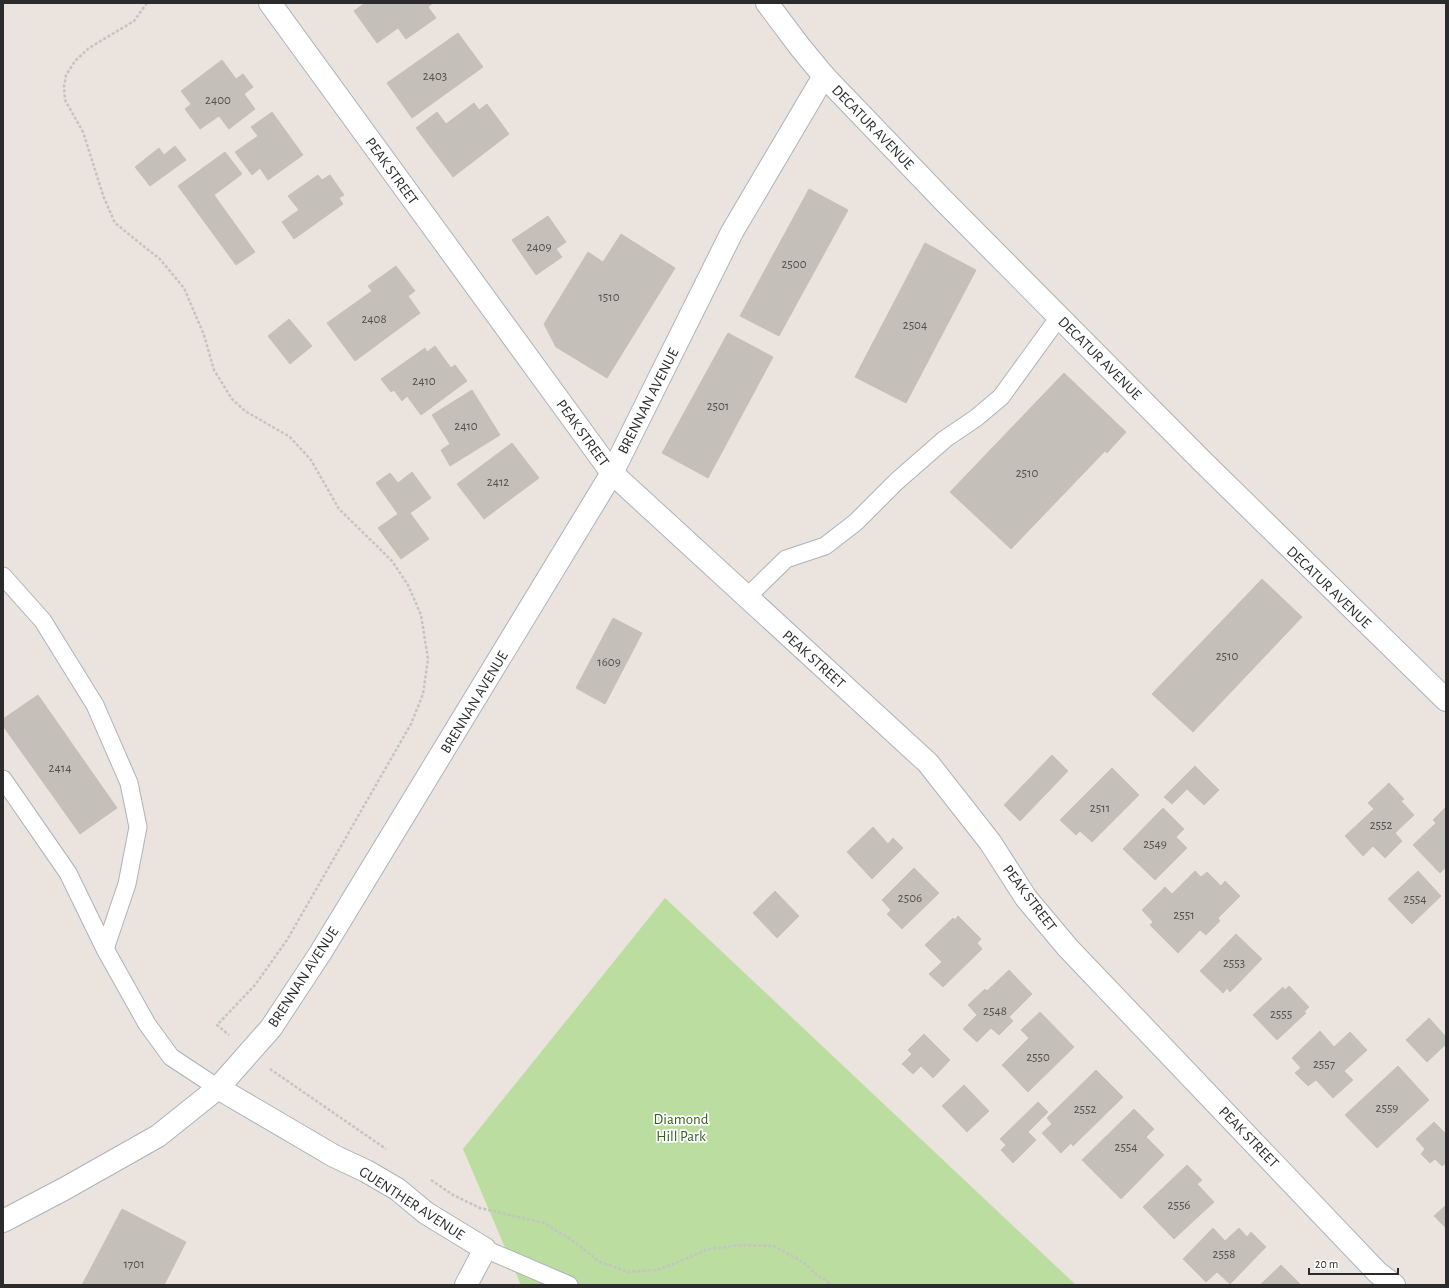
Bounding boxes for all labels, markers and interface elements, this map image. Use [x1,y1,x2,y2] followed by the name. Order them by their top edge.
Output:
[423,70,447,83] house number: 2403
[829,82,917,172] street label: DECATUR AVENUE
[205,94,231,107] house number: 2400
[362,135,421,208] street label: PEAK STREET
[526,241,552,254] house number: 2409
[781,258,807,271] house number: 2500
[598,291,620,304] house number: 1510
[361,313,387,326] house number: 2408
[1055,314,1144,403] street label: DECATUR AVENUE
[903,319,927,332] house number: 2504
[615,346,682,456] street label: BRENNAN AVENUE
[412,375,436,388] house number: 2410
[553,397,612,470] street label: PEAK STREET
[707,400,729,413] house number: 2501
[454,420,478,433] house number: 2410
[1016,467,1038,480] house number: 2510
[487,476,509,489] house number: 2412
[1284,543,1374,631] street label: DECATUR AVENUE
[779,627,848,692] street label: PEAK STREET
[438,649,511,756] street label: BRENNAN AVENUE
[1216,650,1238,663] house number: 2510
[597,656,621,669] house number: 1609
[49,762,71,775] house number: 2414
[1090,802,1110,815] house number: 2511
[1370,819,1392,832] house number: 2552
[1143,838,1167,851] house number: 2549
[1000,862,1060,935] street label: PEAK STREET
[898,892,922,905] house number: 2506
[1403,893,1427,906] house number: 2554
[1173,909,1195,922] house number: 2551
[265,924,341,1030] street label: BRENNAN AVENUE
[1223,957,1245,970] house number: 2553
[983,1005,1007,1018] house number: 2548
[1270,1008,1292,1021] house number: 2555
[1026,1051,1050,1064] house number: 2550
[1313,1058,1336,1071] house number: 2557
[1376,1102,1398,1115] house number: 2559
[1074,1103,1096,1116] house number: 2552
[1216,1104,1282,1171] street label: PEAK STREET
[654,1112,709,1144] park label: Diamond Hill Park
[1114,1141,1138,1154] house number: 2554
[356,1164,467,1243] street label: GUENTHER AVENUE
[1168,1199,1190,1212] house number: 2556
[1213,1248,1235,1261] house number: 2558
[1309,1250,1398,1276] scale bar
[123,1258,145,1271] house number: 1701
[1315,1258,1338,1270] text: 20 m

